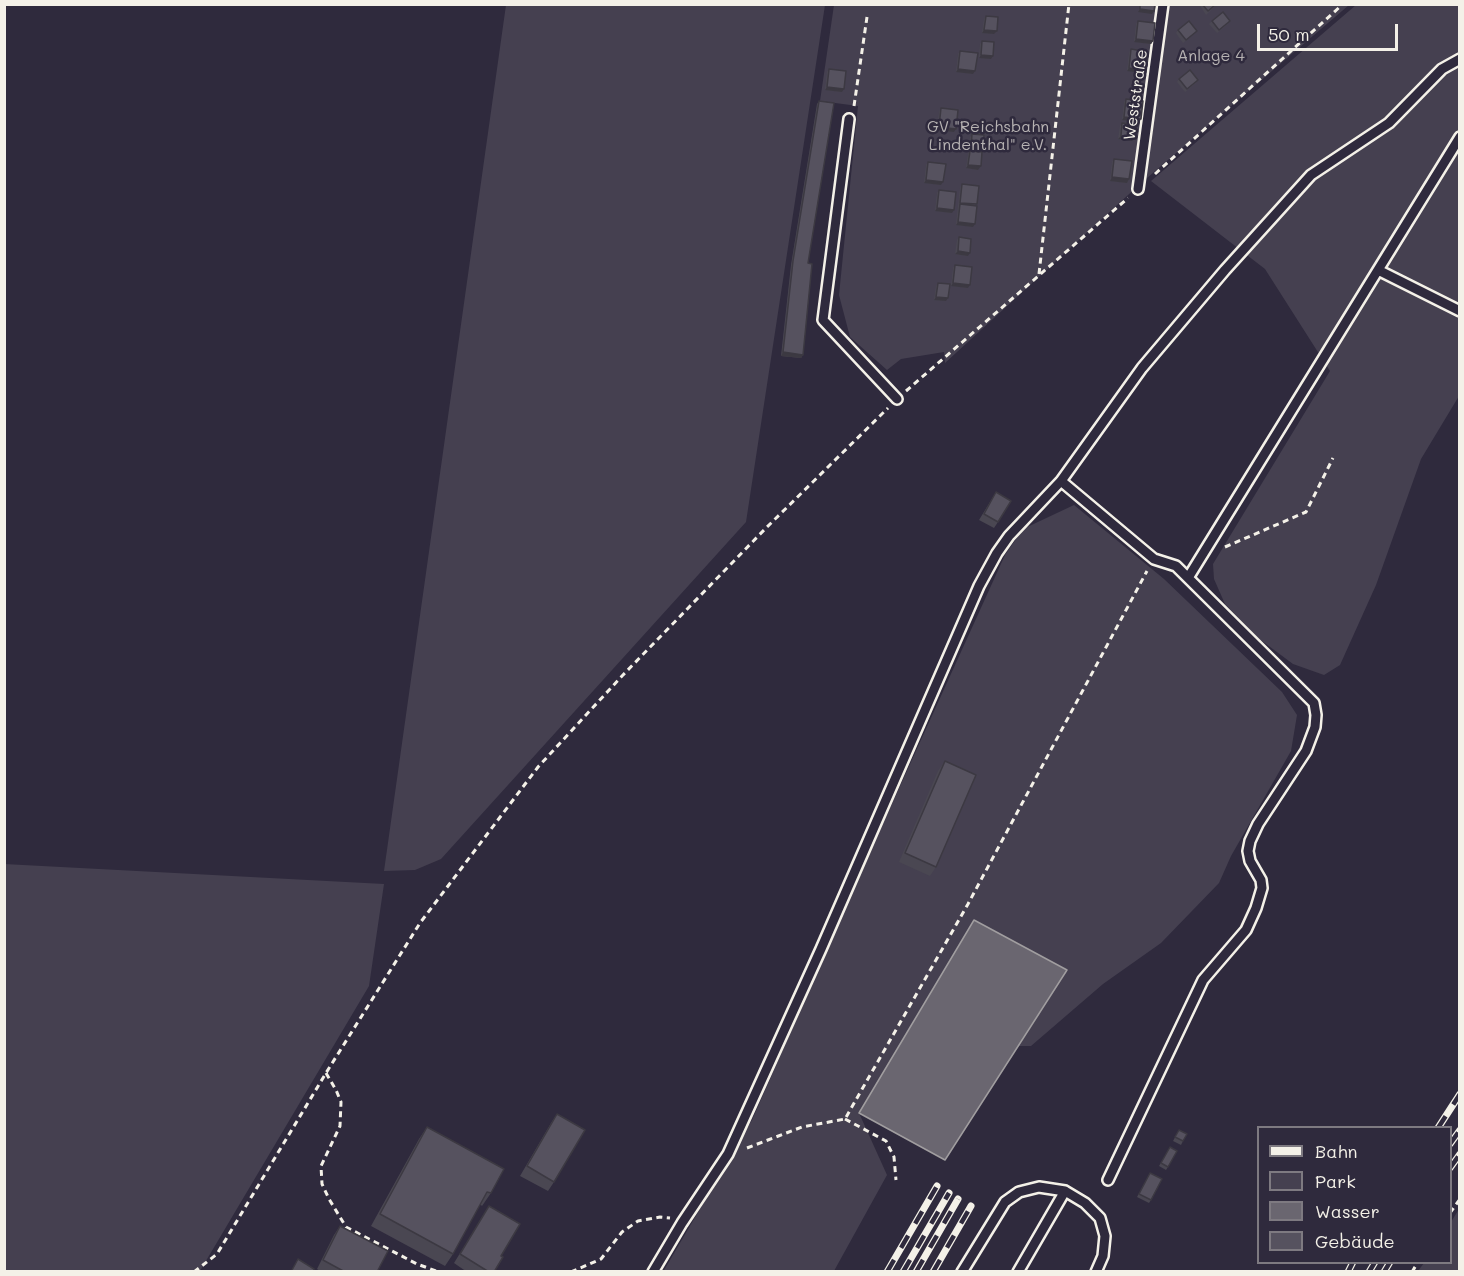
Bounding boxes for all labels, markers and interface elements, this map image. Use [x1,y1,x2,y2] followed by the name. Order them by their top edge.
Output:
[1260,12,1401,50] scale bar
[1268,22,1310,46] text: 50 m
[1177,46,1245,66] park label: Anlage 4
[1120,48,1152,142] street label: Weststraße
[927,117,1049,155] park label: GV "Reichsbahn Lindenthal" e.V.
[1257,1126,1452,1264] legend
[1315,1139,1358,1163] text: Bahn
[1315,1169,1356,1193] text: Park
[1315,1199,1380,1223] text: Wasser
[1315,1229,1395,1253] text: Gebäude

